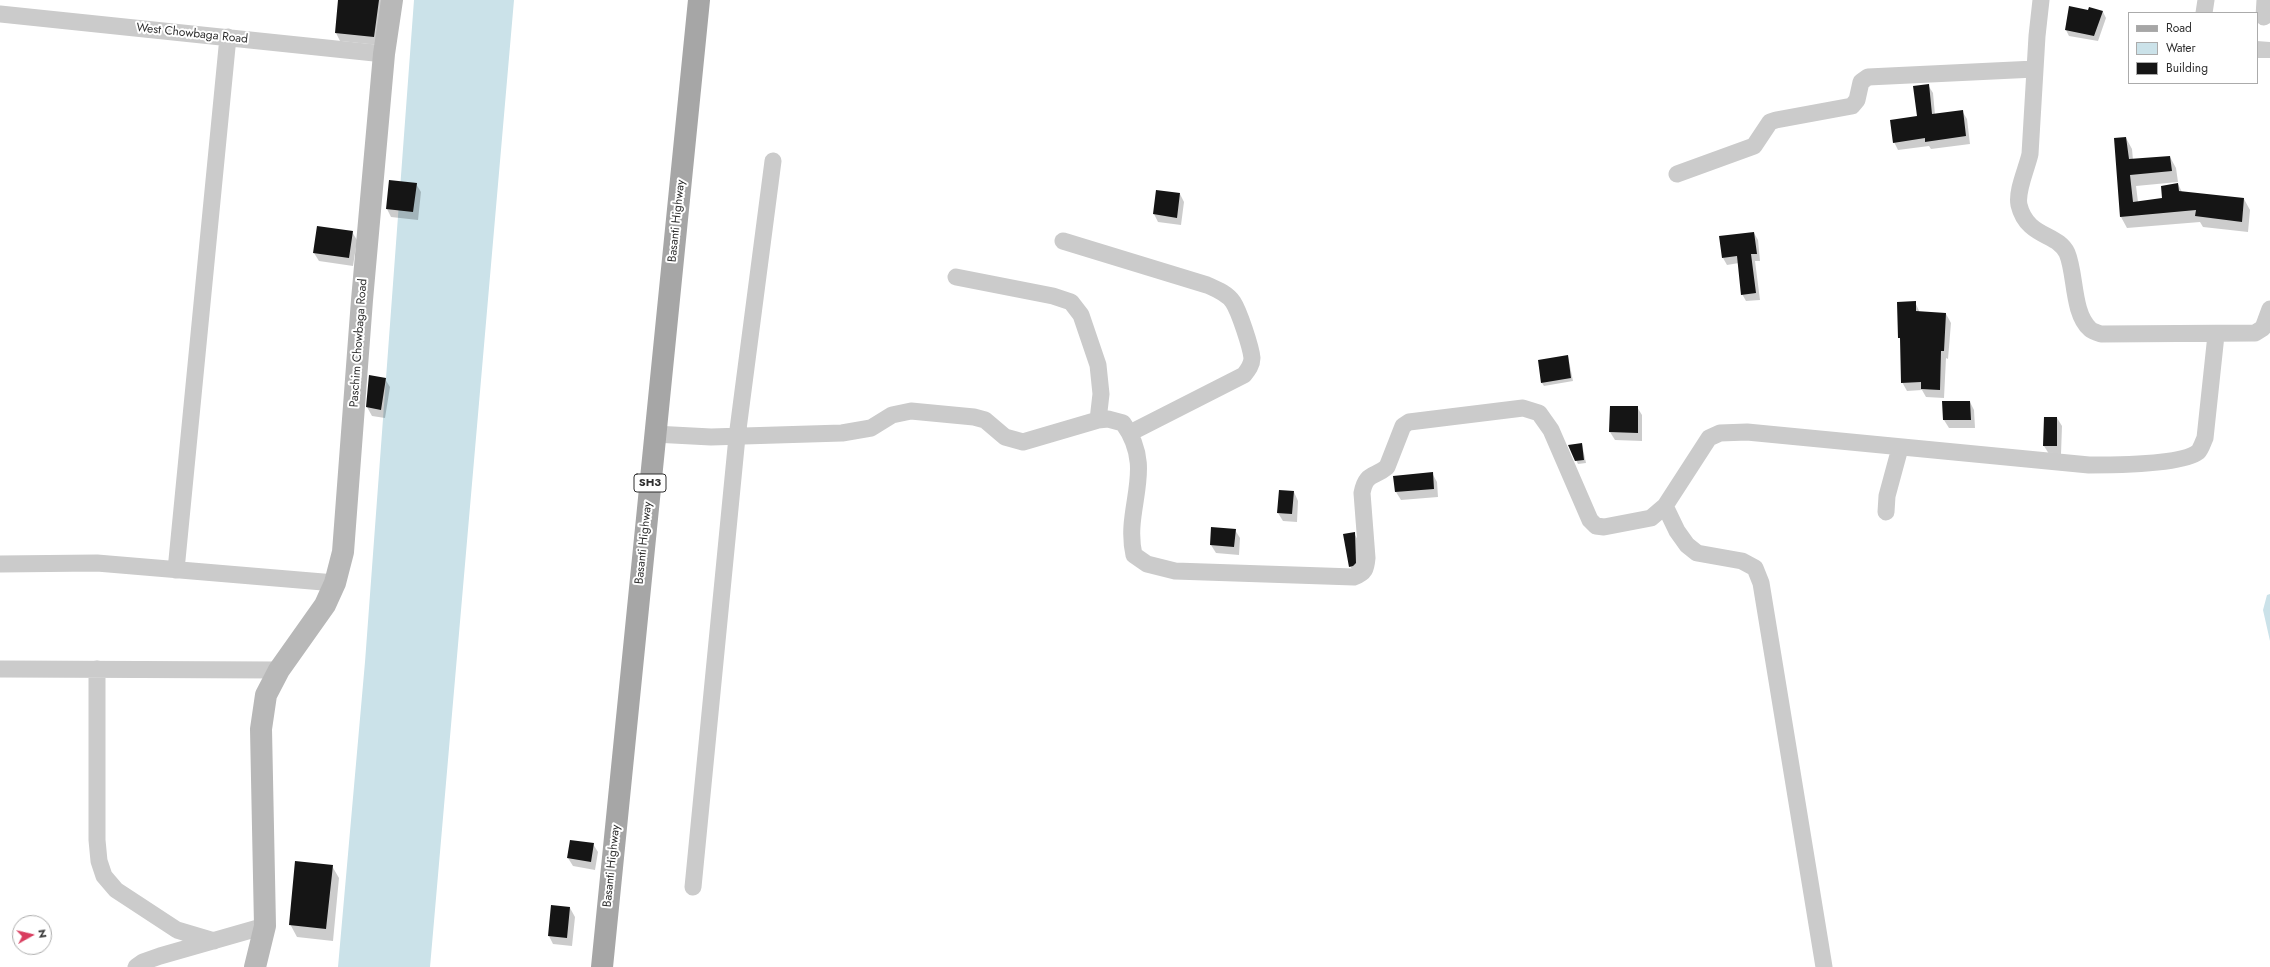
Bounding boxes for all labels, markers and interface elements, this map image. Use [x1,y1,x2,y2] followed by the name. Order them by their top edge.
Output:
[2128,12,2258,84] legend
[2166,19,2192,37] text: Road
[135,21,249,47] street label: West Chowbaga Road
[2166,39,2196,57] text: Water
[2166,59,2208,77] text: Building
[666,179,688,263] street label: Basanti Highway
[347,278,371,408] street label: Paschim Chowbaga Road
[634,474,666,492] road number: SH3
[633,501,655,585] street label: Basanti Highway
[601,824,623,908] street label: Basanti Highway
[12,915,52,955] north arrow
[34,928,51,939] text: N

